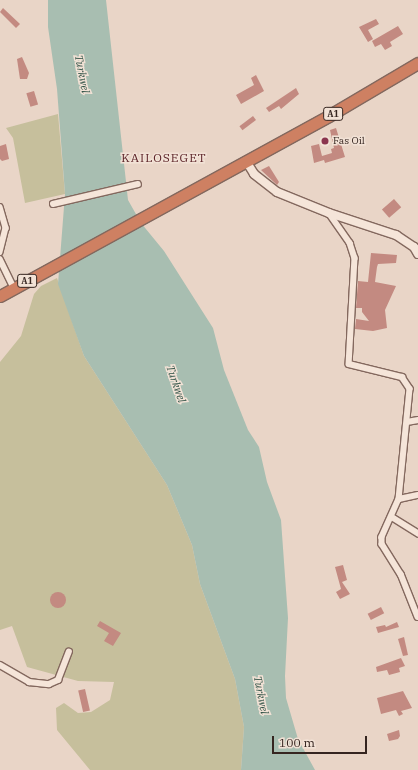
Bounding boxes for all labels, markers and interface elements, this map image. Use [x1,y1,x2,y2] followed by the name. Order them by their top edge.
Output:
[72,54,92,94] water label: Turkwel
[323,107,343,121] road number: A1
[333,135,365,147] place label: Fas Oil
[320,136,330,146] marker: Fas Oil
[121,151,207,165] district label: KAILOSEGET
[17,274,37,288] road number: A1
[163,364,189,404] water label: Turkwel
[251,675,271,715] water label: Turkwel
[274,728,369,754] scale bar
[279,735,315,750] text: 100 m

